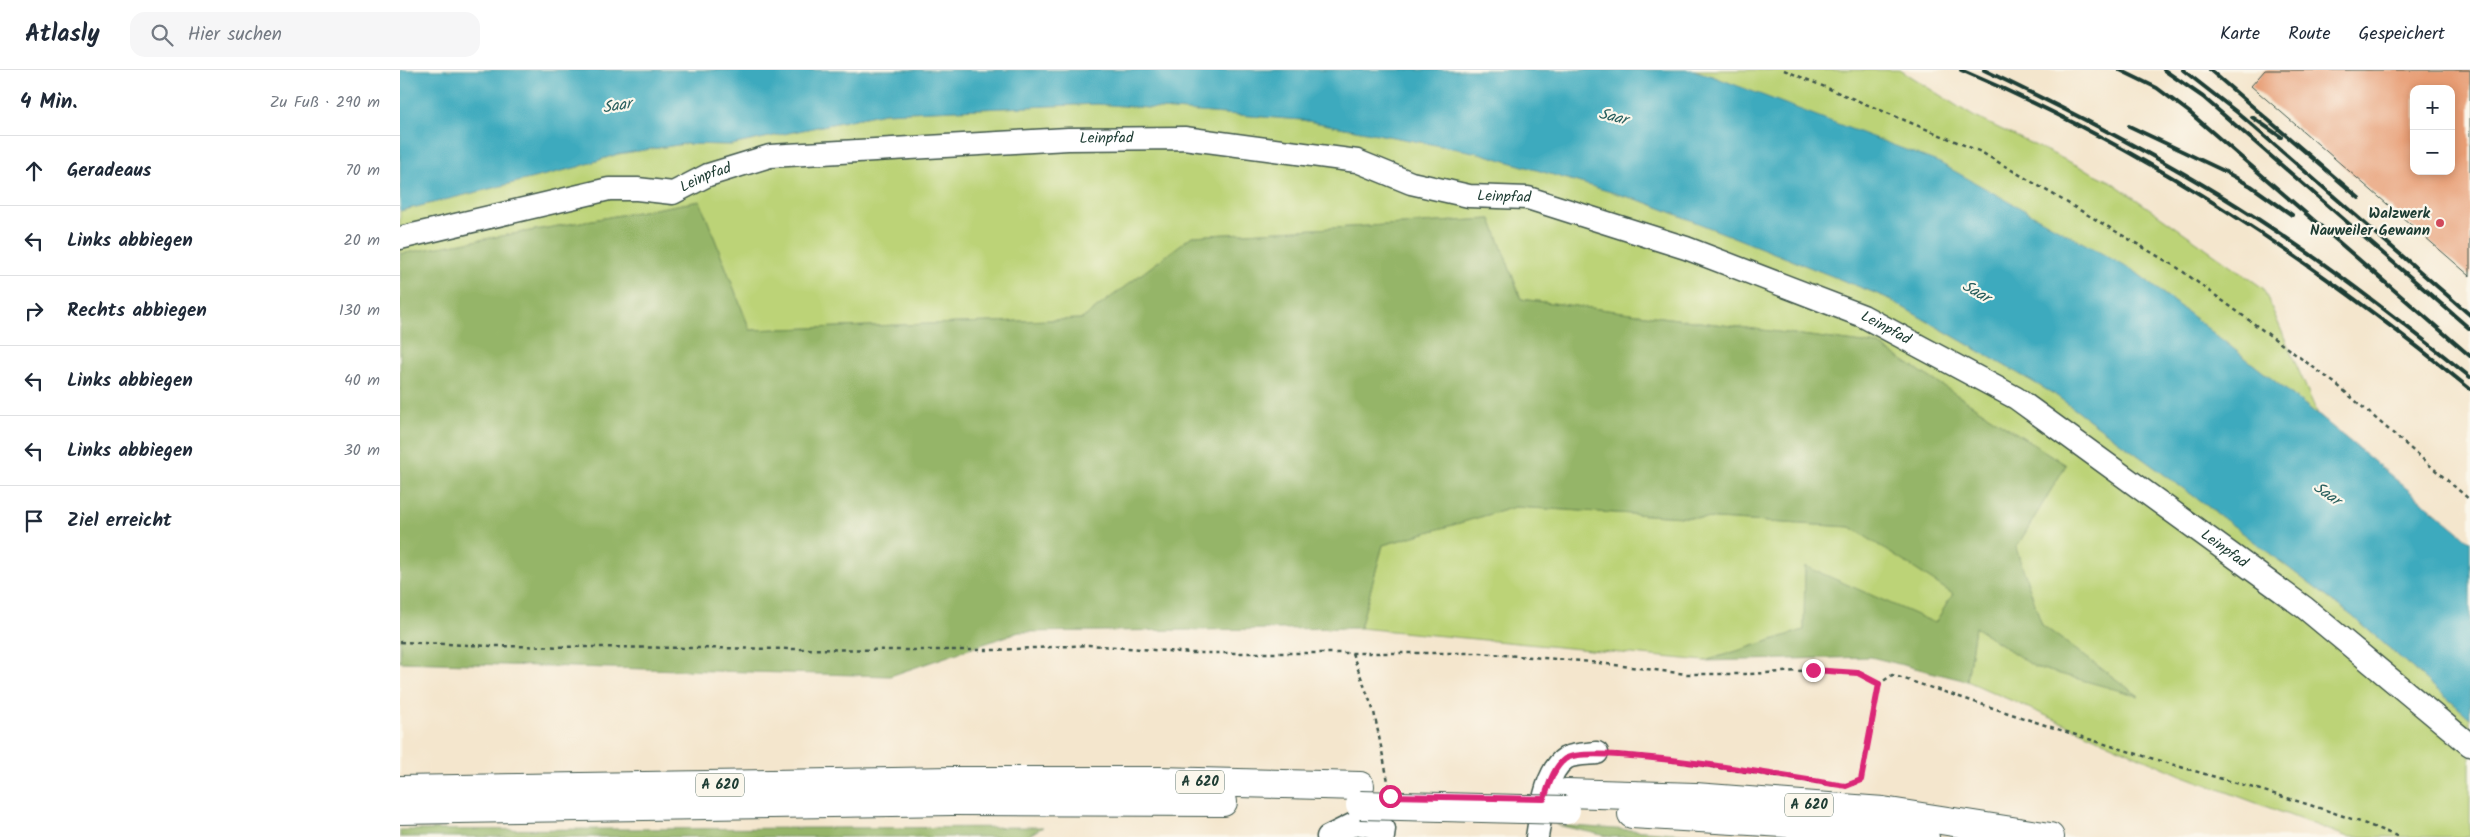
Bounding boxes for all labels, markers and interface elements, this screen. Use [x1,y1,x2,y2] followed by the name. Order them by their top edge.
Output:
[130,12,480,57] search box
[25,15,100,54] text: Atlasly
[188,20,282,50] text: Hier suchen
[2220,20,2260,49] text: Karte
[2288,20,2331,49] text: Route
[2359,20,2445,49] text: Gespeichert
[148,21,176,49] icon: search
[2410,85,2455,175] map controls
[2410,85,2455,130] button: +
[20,86,77,119] text: 4 Min.
[270,90,380,115] text: Zu Fuß · 290 m
[601,91,637,121] water label: Saar
[1596,101,1634,134] water label: Saar
[1079,126,1134,151] street label: Leinpfad
[2410,130,2455,175] button: −
[67,156,152,186] text: Geradeaus
[676,156,735,199] street label: Leinpfad
[20,157,48,185] icon: ahead
[345,158,380,183] text: 70 m
[1477,184,1532,210] street label: Leinpfad
[2310,202,2431,243] place label: Walzwerk Nauweiler Gewann
[2434,217,2446,229] marker: Walzwerk Nauweiler Gewann
[67,226,193,256] text: Links abbiegen
[20,227,48,255] icon: left
[344,228,380,253] text: 20 m
[1957,274,1998,312] water label: Saar
[67,296,207,326] text: Rechts abbiegen
[20,297,48,325] icon: right
[339,298,380,323] text: 130 m
[1856,305,1916,352] street label: Leinpfad
[67,366,193,396] text: Links abbiegen
[20,367,48,395] icon: left
[344,368,380,393] text: 40 m
[67,436,193,466] text: Links abbiegen
[20,437,48,465] icon: left
[344,438,380,463] text: 30 m
[2308,475,2349,515] water label: Saar
[67,506,172,536] text: Ziel erreicht
[20,507,48,535] icon: arrive
[2195,524,2253,575] street label: Leinpfad
[1802,659,1825,682] route end
[1176,770,1224,794] road number: A 620
[696,774,744,796] road number: A 620
[1379,785,1402,808] route start
[1785,794,1833,816] road number: A 620

